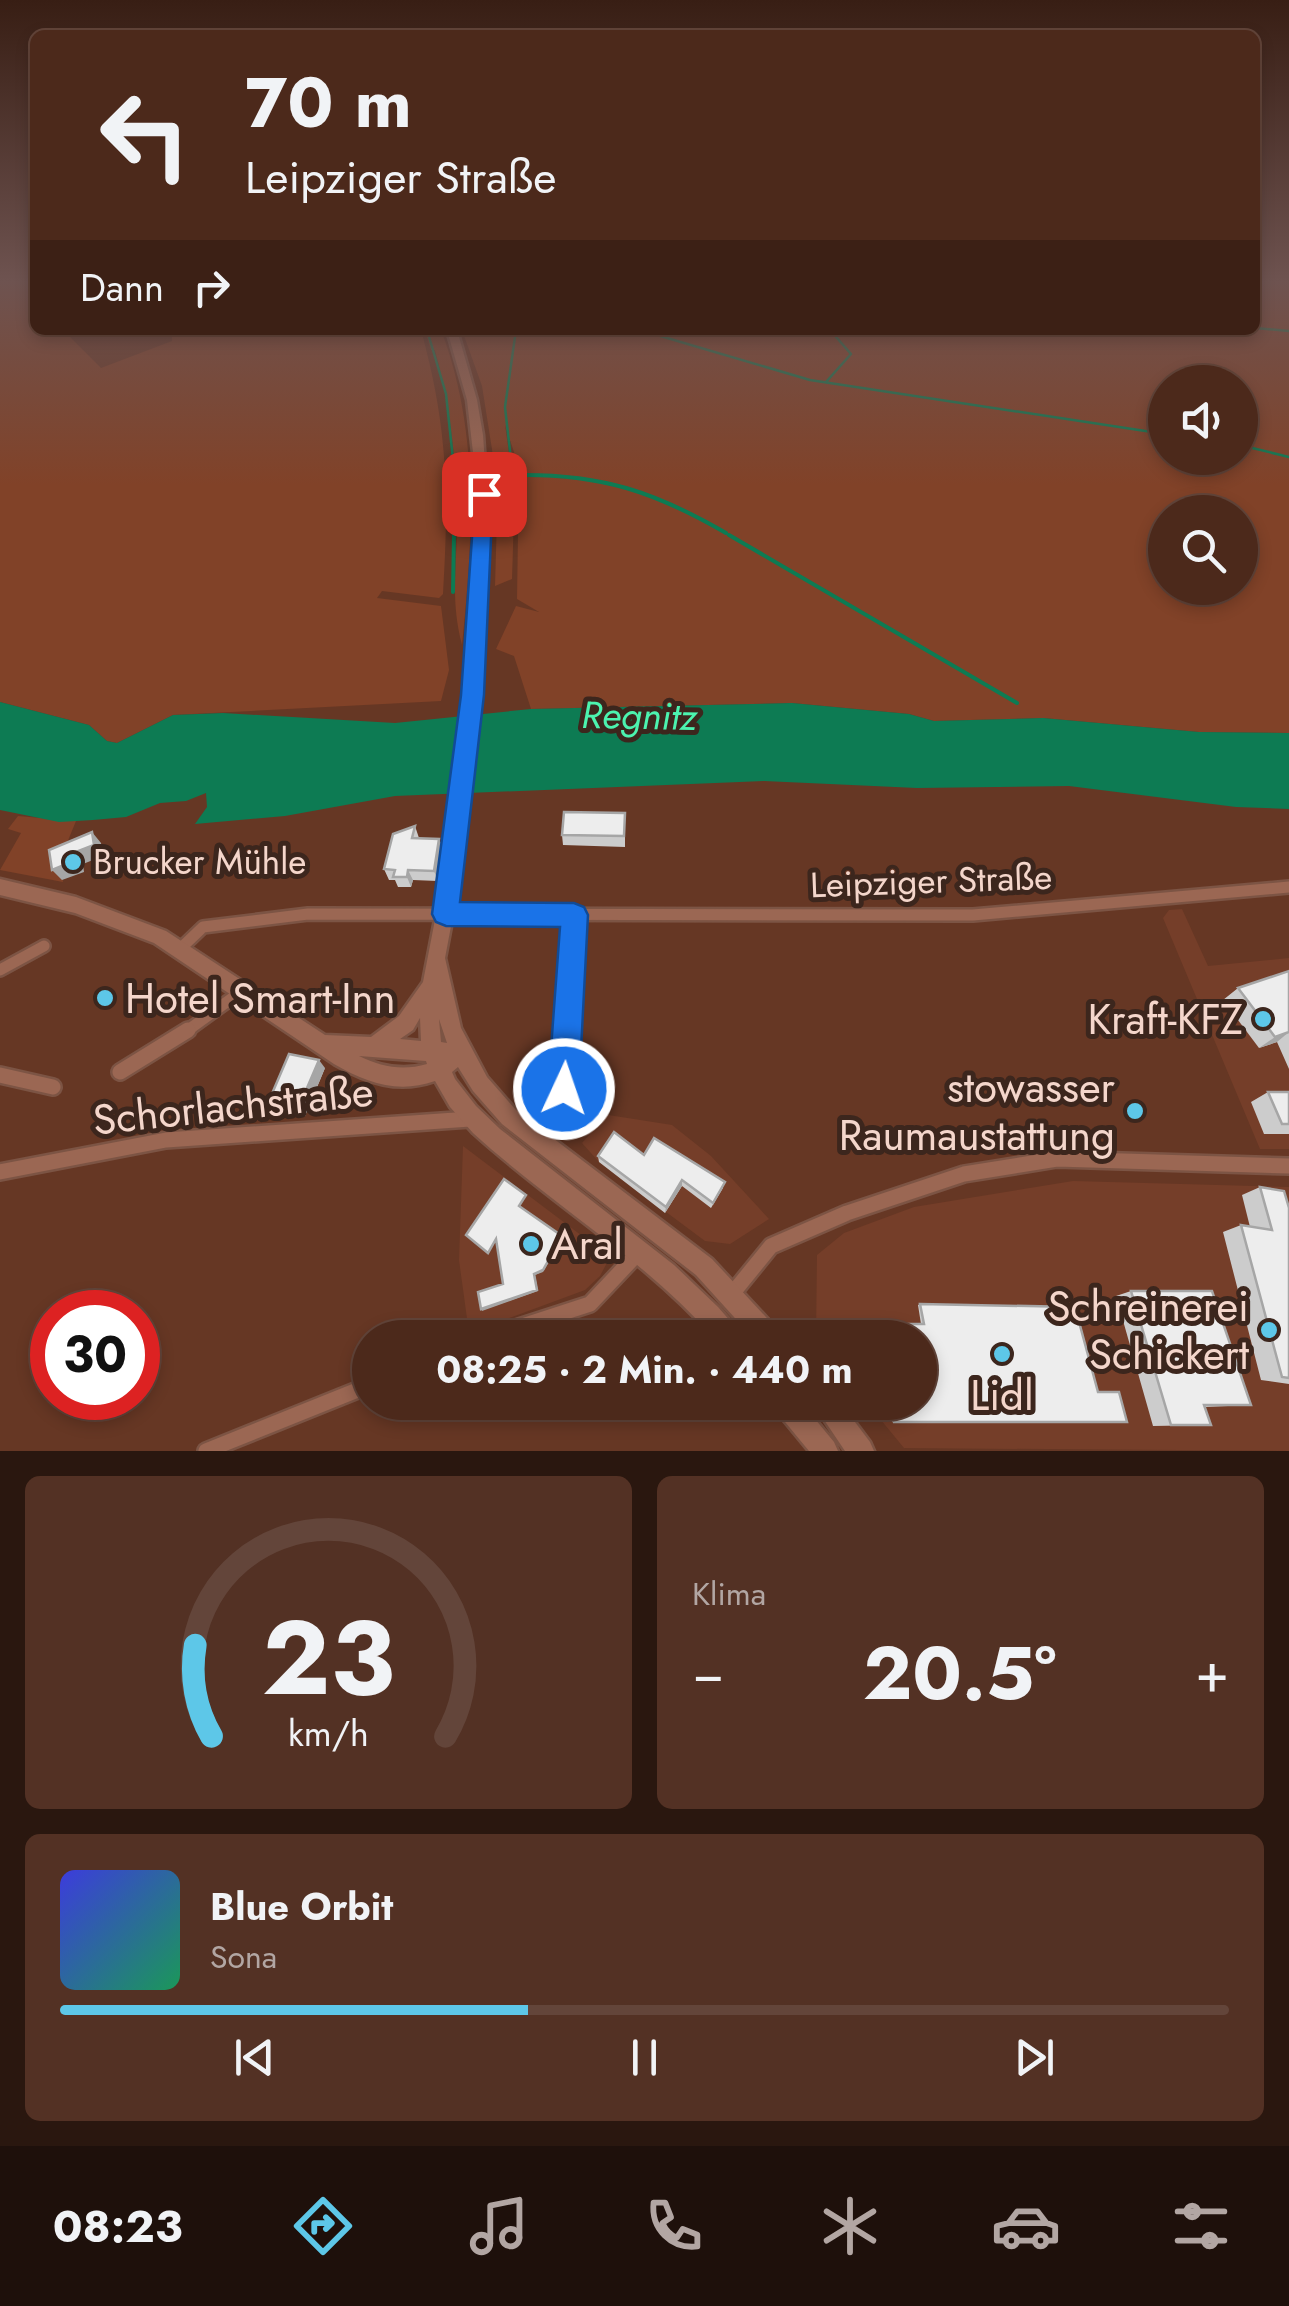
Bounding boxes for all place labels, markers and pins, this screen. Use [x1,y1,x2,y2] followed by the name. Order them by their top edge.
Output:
[442,452,527,537] pin
[93,837,306,887] place label: Brucker Mühle
[62,851,84,873] marker: Brucker Mühle
[125,968,396,1029] place label: Hotel Smart-Inn
[94,987,116,1009] marker: Hotel Smart-Inn
[1087,989,1243,1050] place label: Kraft-KFZ
[1252,1008,1274,1030] marker: Kraft-KFZ
[839,1057,1116,1166] place label: stowasser Raumaustattung
[1124,1100,1146,1122] marker: stowasser Raumaustattung
[551,1214,623,1275] place label: Aral
[520,1233,542,1255] marker: Aral
[1048,1276,1249,1385] place label: Schreinerei Schickert
[1258,1319,1280,1341] marker: Schreinerei Schickert
[991,1343,1013,1365] marker: Lidl
[970,1365,1034,1426] place label: Lidl

